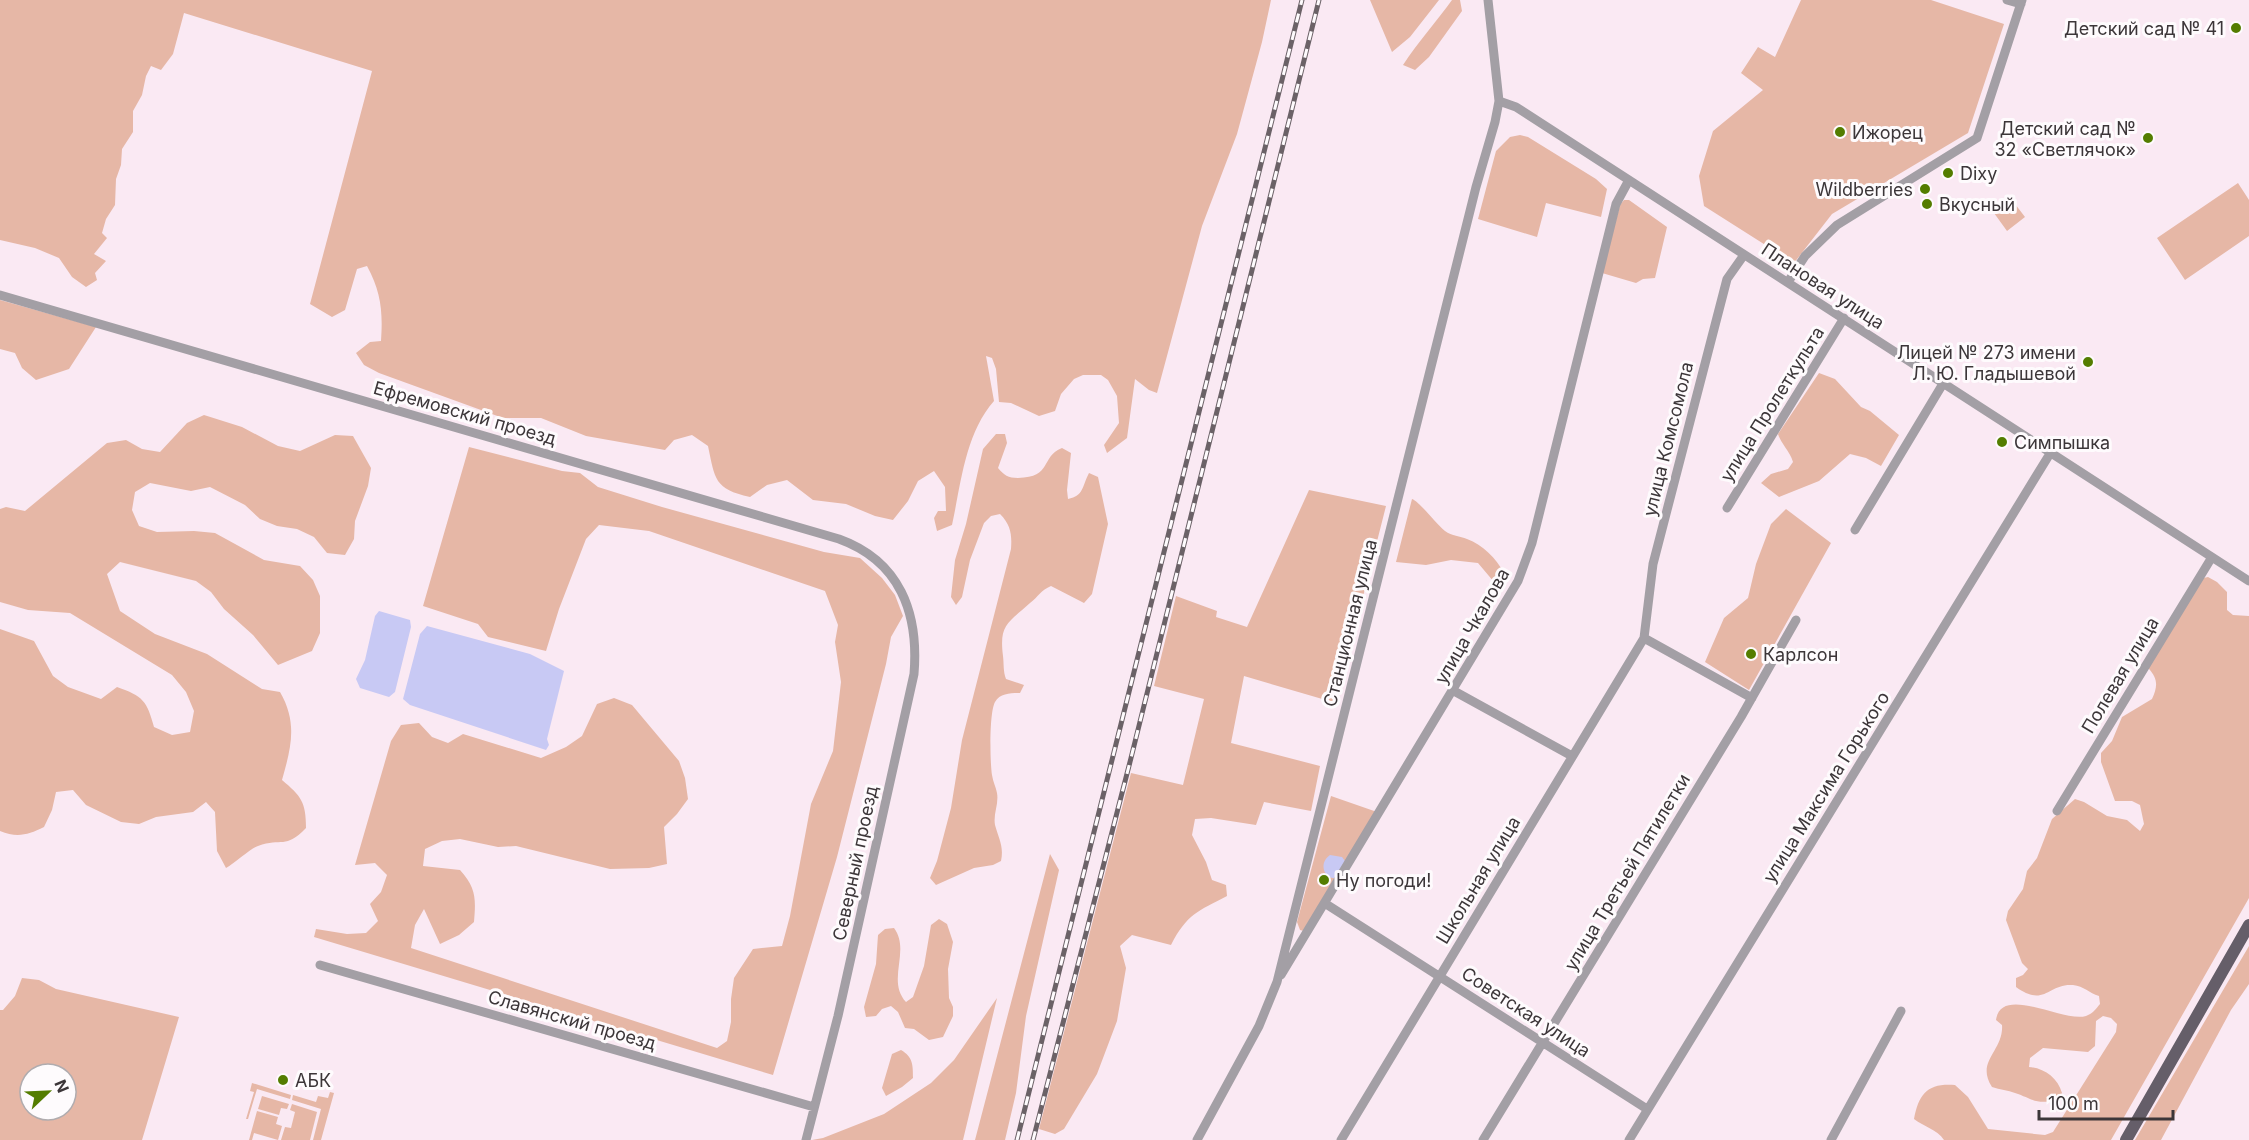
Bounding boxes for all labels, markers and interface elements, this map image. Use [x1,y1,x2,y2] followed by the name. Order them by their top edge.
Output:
[2064,18,2224,39] place label: Детский сад № 41
[2229,21,2243,35] marker: Детский сад № 41
[1994,118,2136,160] place label: Детский сад № 32 «Светлячок»
[1852,122,1923,143] place label: Ижорец
[1833,125,1847,139] marker: Ижорец
[2141,131,2155,145] marker: Детский сад № 32 «Светлячок»
[1960,163,1997,184] place label: Dixy
[1941,166,1955,180] marker: Dixy
[1816,179,1913,200] place label: Wildberries
[1918,182,1932,196] marker: Wildberries
[1939,194,2015,215] place label: Вкусный
[1920,197,1934,211] marker: Вкусный
[1758,239,1888,333] street label: Плановая улица
[1716,323,1828,485] street label: улица Пролеткульта
[1897,342,2076,384] place label: Лицей № 273 имени Л. Ю. Гладышевой
[2081,355,2095,369] marker: Лицей № 273 имени Л. Ю. Гладышевой
[1639,360,1697,518] street label: улица Комсомола
[371,377,559,449] street label: Ефремовский проезд
[2014,432,2110,453] place label: Симпышка
[1995,435,2009,449] marker: Симпышка
[1319,537,1381,709] street label: Станционная улица
[1430,564,1514,688] street label: улица Чкалова
[2077,613,2163,737] street label: Полевая улица
[1763,644,1838,665] place label: Карлсон
[1744,647,1758,661] marker: Карлсон
[1758,688,1894,886] street label: улица Максима Горького
[1560,770,1694,974] street label: улица Третьей Пятилетки
[828,784,882,942] street label: Северный проезд
[1432,813,1524,947] street label: Школьная улица
[1336,870,1431,891] place label: Ну погоди!
[1317,873,1331,887] marker: Ну погоди!
[1458,963,1594,1061] street label: Советская улица
[486,986,658,1054] street label: Славянский проезд
[18,1062,78,1122] north arrow
[295,1070,331,1091] place label: АБК
[276,1073,290,1087] marker: АБК
[50,1077,73,1096] text: N
[2039,1083,2172,1121] scale bar
[2048,1093,2099,1114] text: 100 m

